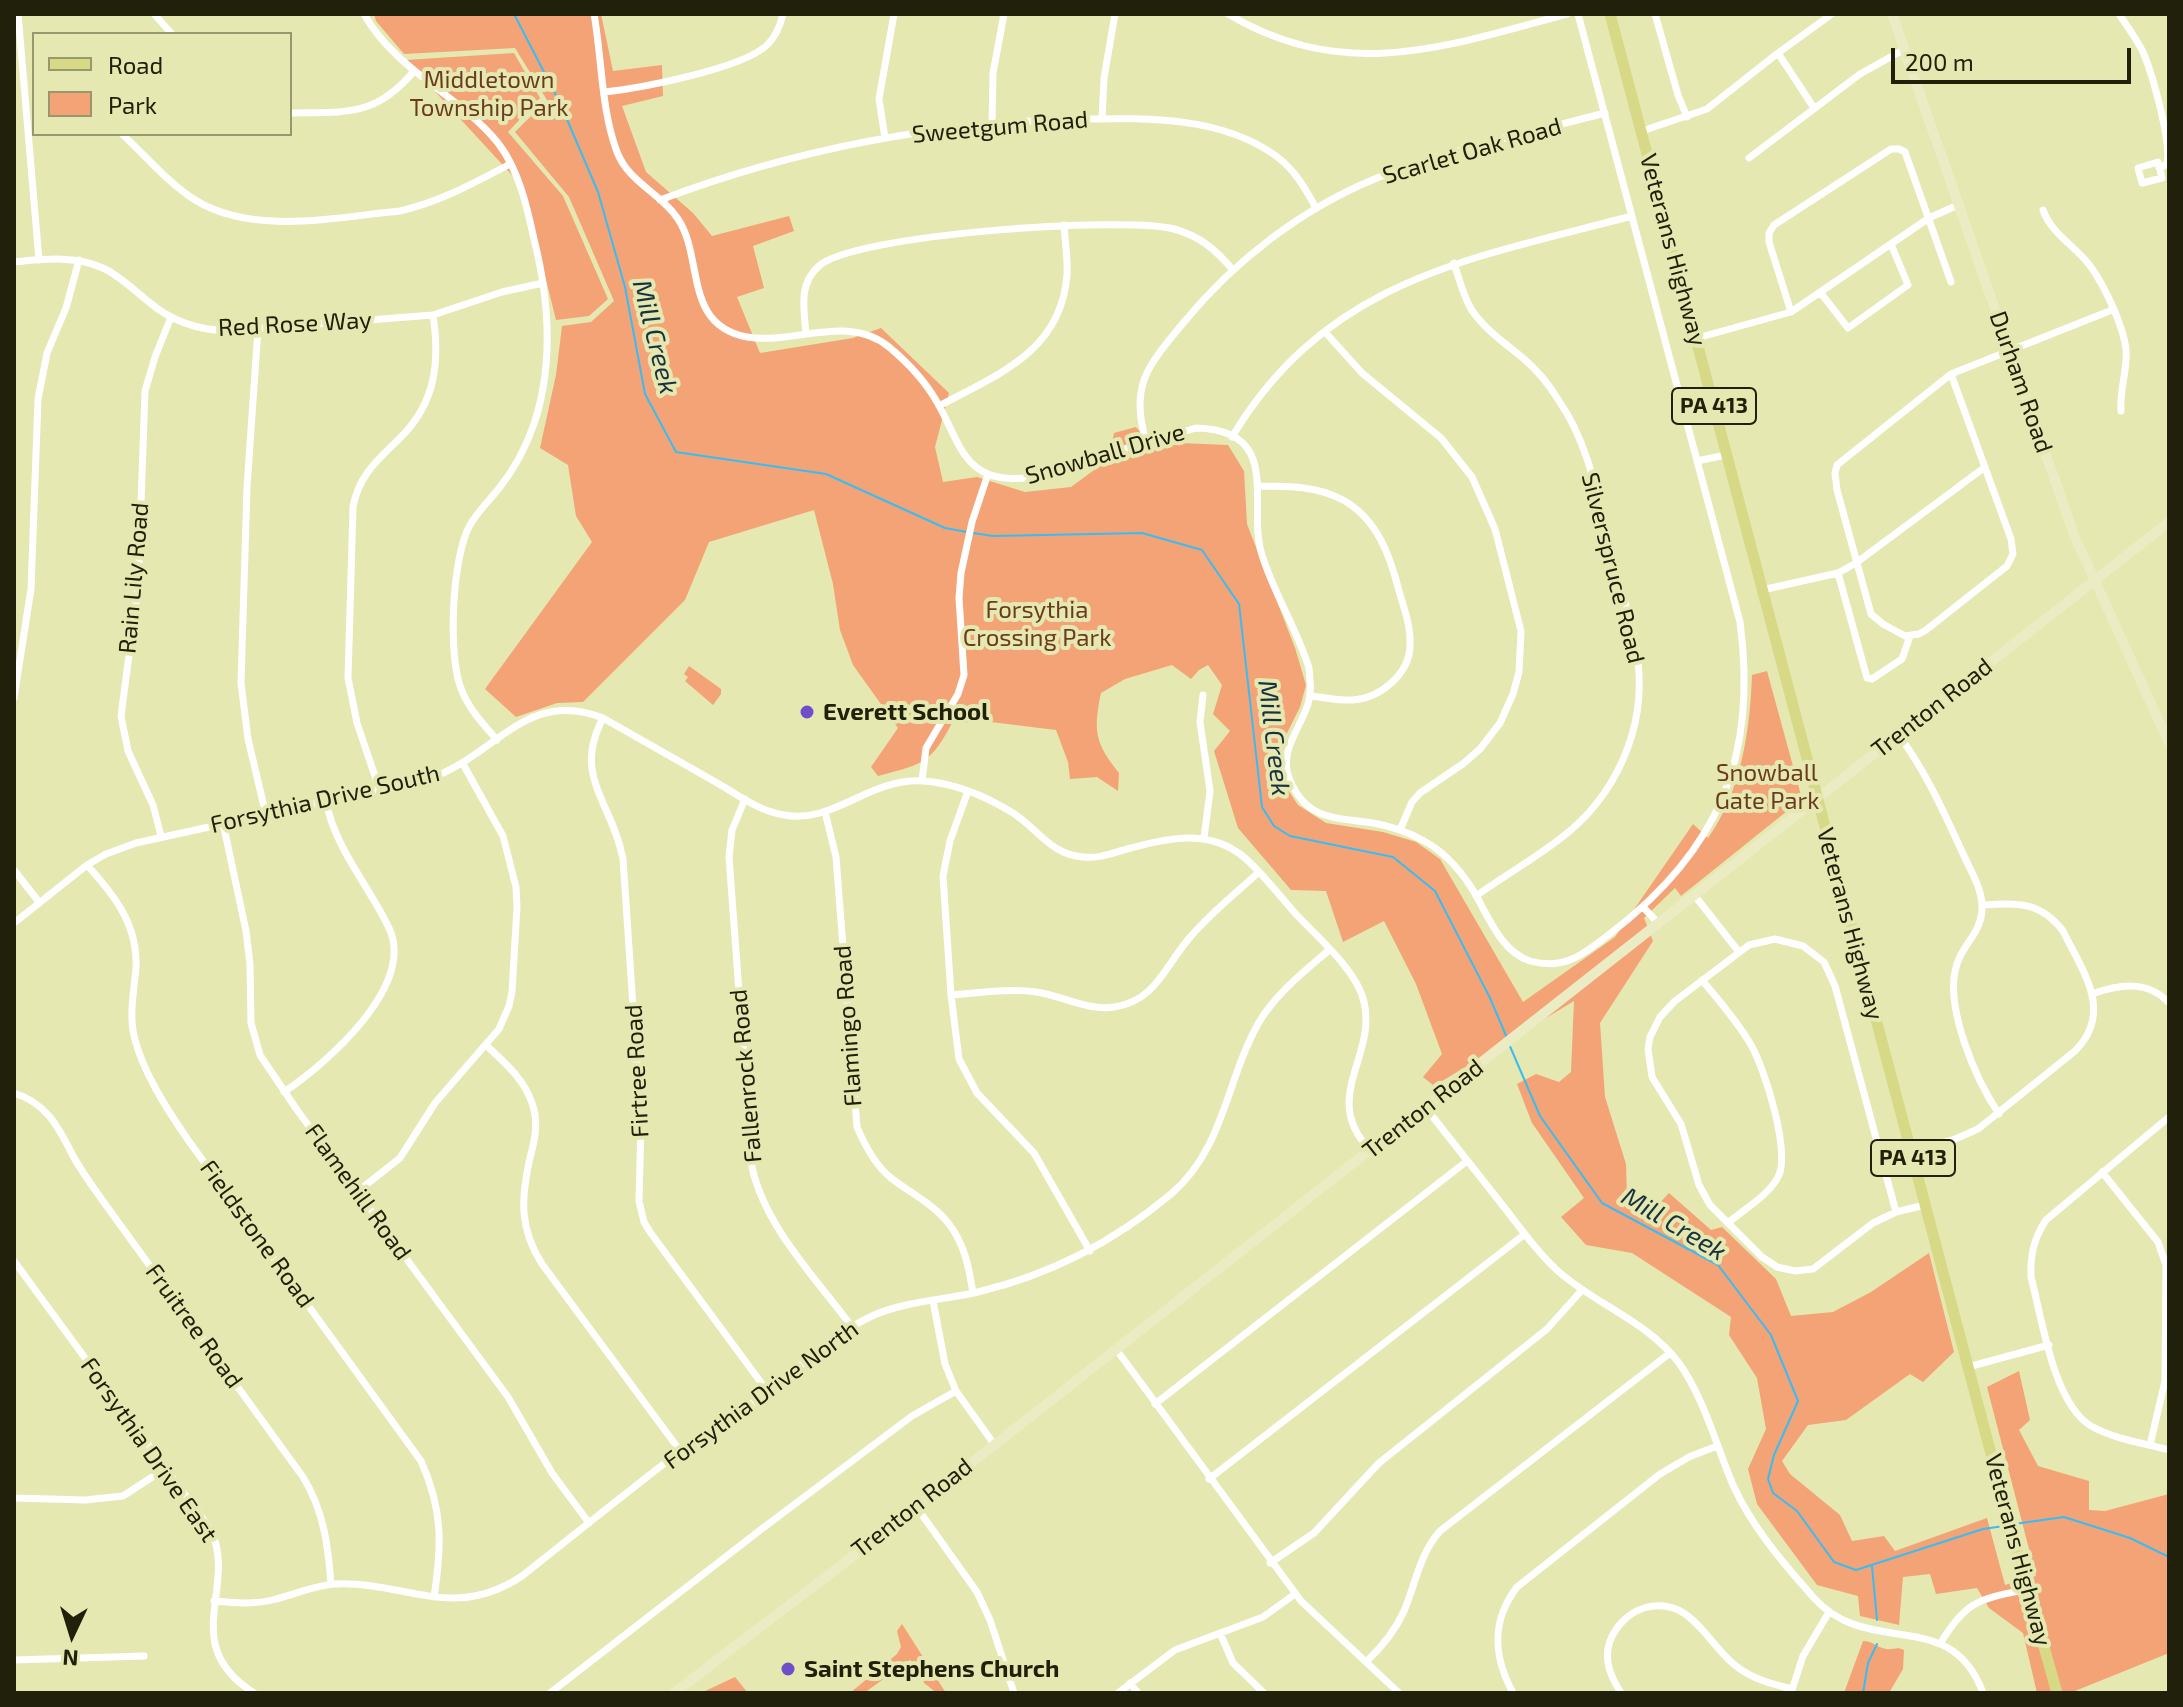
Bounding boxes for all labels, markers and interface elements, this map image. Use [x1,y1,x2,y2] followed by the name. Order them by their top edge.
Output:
[32,32,292,136] legend
[1895,32,2135,82] scale bar
[1905,47,1974,76] text: 200 m
[108,50,163,79] text: Road
[410,66,568,122] park label: Middletown Township Park
[108,90,157,119] text: Park
[911,105,1089,149] street label: Sweetgum Road
[1379,112,1565,190] street label: Scarlet Oak Road
[1633,151,1713,349] street label: Veterans Highway
[626,277,684,397] water label: Mill Creek
[217,306,373,342] street label: Red Rose Way
[1983,307,2059,457] street label: Durham Road
[1672,388,1756,424] road number: PA 413
[1022,418,1188,490] street label: Snowball Drive
[1575,470,1651,666] street label: Silverspruce Road
[113,501,155,655] street label: Rain Lily Road
[963,596,1111,652] park label: Forsythia Crossing Park
[1866,652,1998,764] street label: Trenton Road
[1251,678,1297,798] water label: Mill Creek
[823,698,989,726] place label: Everett School
[798,703,816,721] marker: Everett School
[208,759,442,839] street label: Forsythia Drive South
[1715,759,1819,815] park label: Snowball Gate Park
[1810,825,1890,1023] street label: Veterans Highway
[828,944,868,1108] street label: Flamingo Road
[724,988,768,1164] street label: Fallenrock Road
[619,1004,655,1138] street label: Firtree Road
[1357,1053,1489,1165] street label: Trenton Road
[299,1118,417,1266] street label: Flamehill Road
[1871,1140,1955,1176] road number: PA 413
[194,1155,320,1313] street label: Fieldstone Road
[1616,1181,1732,1267] water label: Mill Creek
[139,1258,249,1394] street label: Fruitree Road
[658,1315,864,1475] street label: Forsythia Drive North
[75,1352,223,1548] street label: Forsythia Drive East
[1978,1451,2058,1649] street label: Veterans Highway
[846,1452,978,1564] street label: Trenton Road
[32,1595,112,1675] north arrow
[62,1645,79,1672] text: N
[804,1655,1059,1683] place label: Saint Stephens Church
[779,1660,797,1678] marker: Saint Stephens Church

